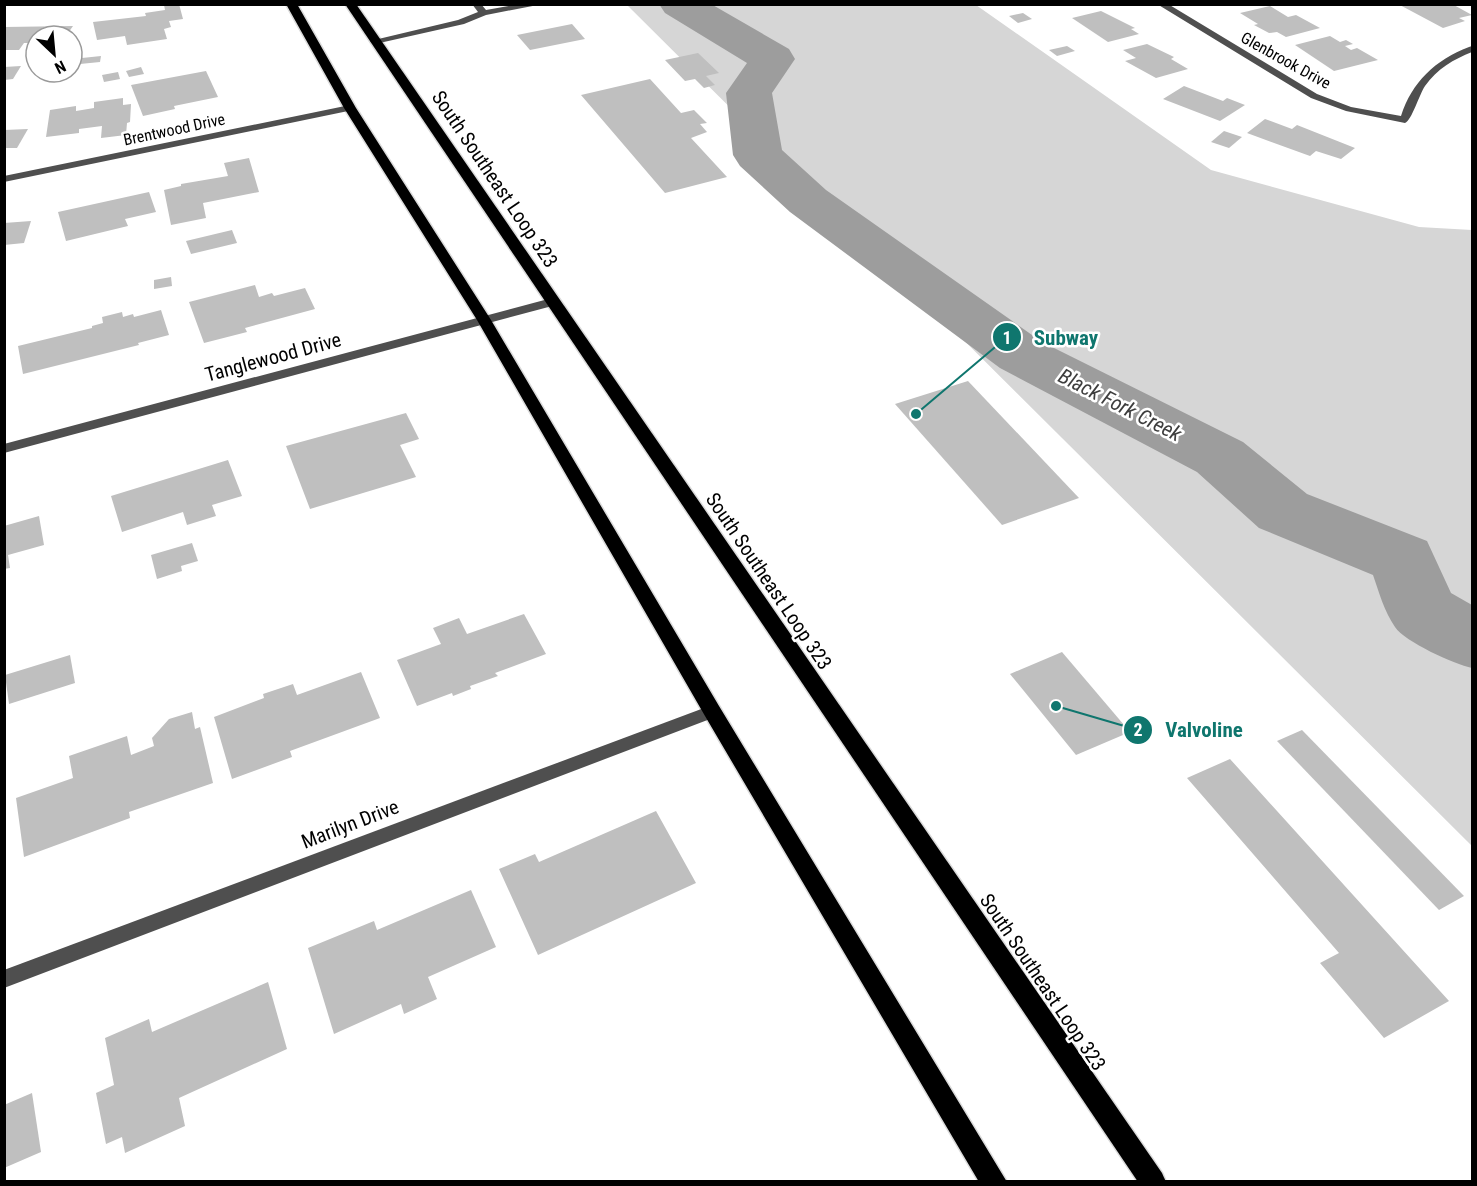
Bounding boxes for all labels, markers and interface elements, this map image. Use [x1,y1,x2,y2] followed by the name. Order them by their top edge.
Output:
[24,24,84,84] north arrow
[1237,28,1334,93] street label: Glenbrook Drive
[52,56,69,78] text: N
[427,86,563,272] street label: South Southeast Loop 323
[122,109,227,150] street label: Brentwood Drive
[992,318,1110,357] callout: Subway
[1034,326,1099,350] text: Subway
[202,327,344,387] street label: Tanglewood Drive
[1002,327,1012,348] text: 1
[1055,364,1186,447] water label: Black Fork Creek
[701,488,837,674] street label: South Southeast Loop 323
[1123,710,1255,749] callout: Valvoline
[1165,718,1243,742] text: Valvoline
[1133,719,1143,740] text: 2
[298,794,402,854] street label: Marilyn Drive
[975,889,1111,1075] street label: South Southeast Loop 323

